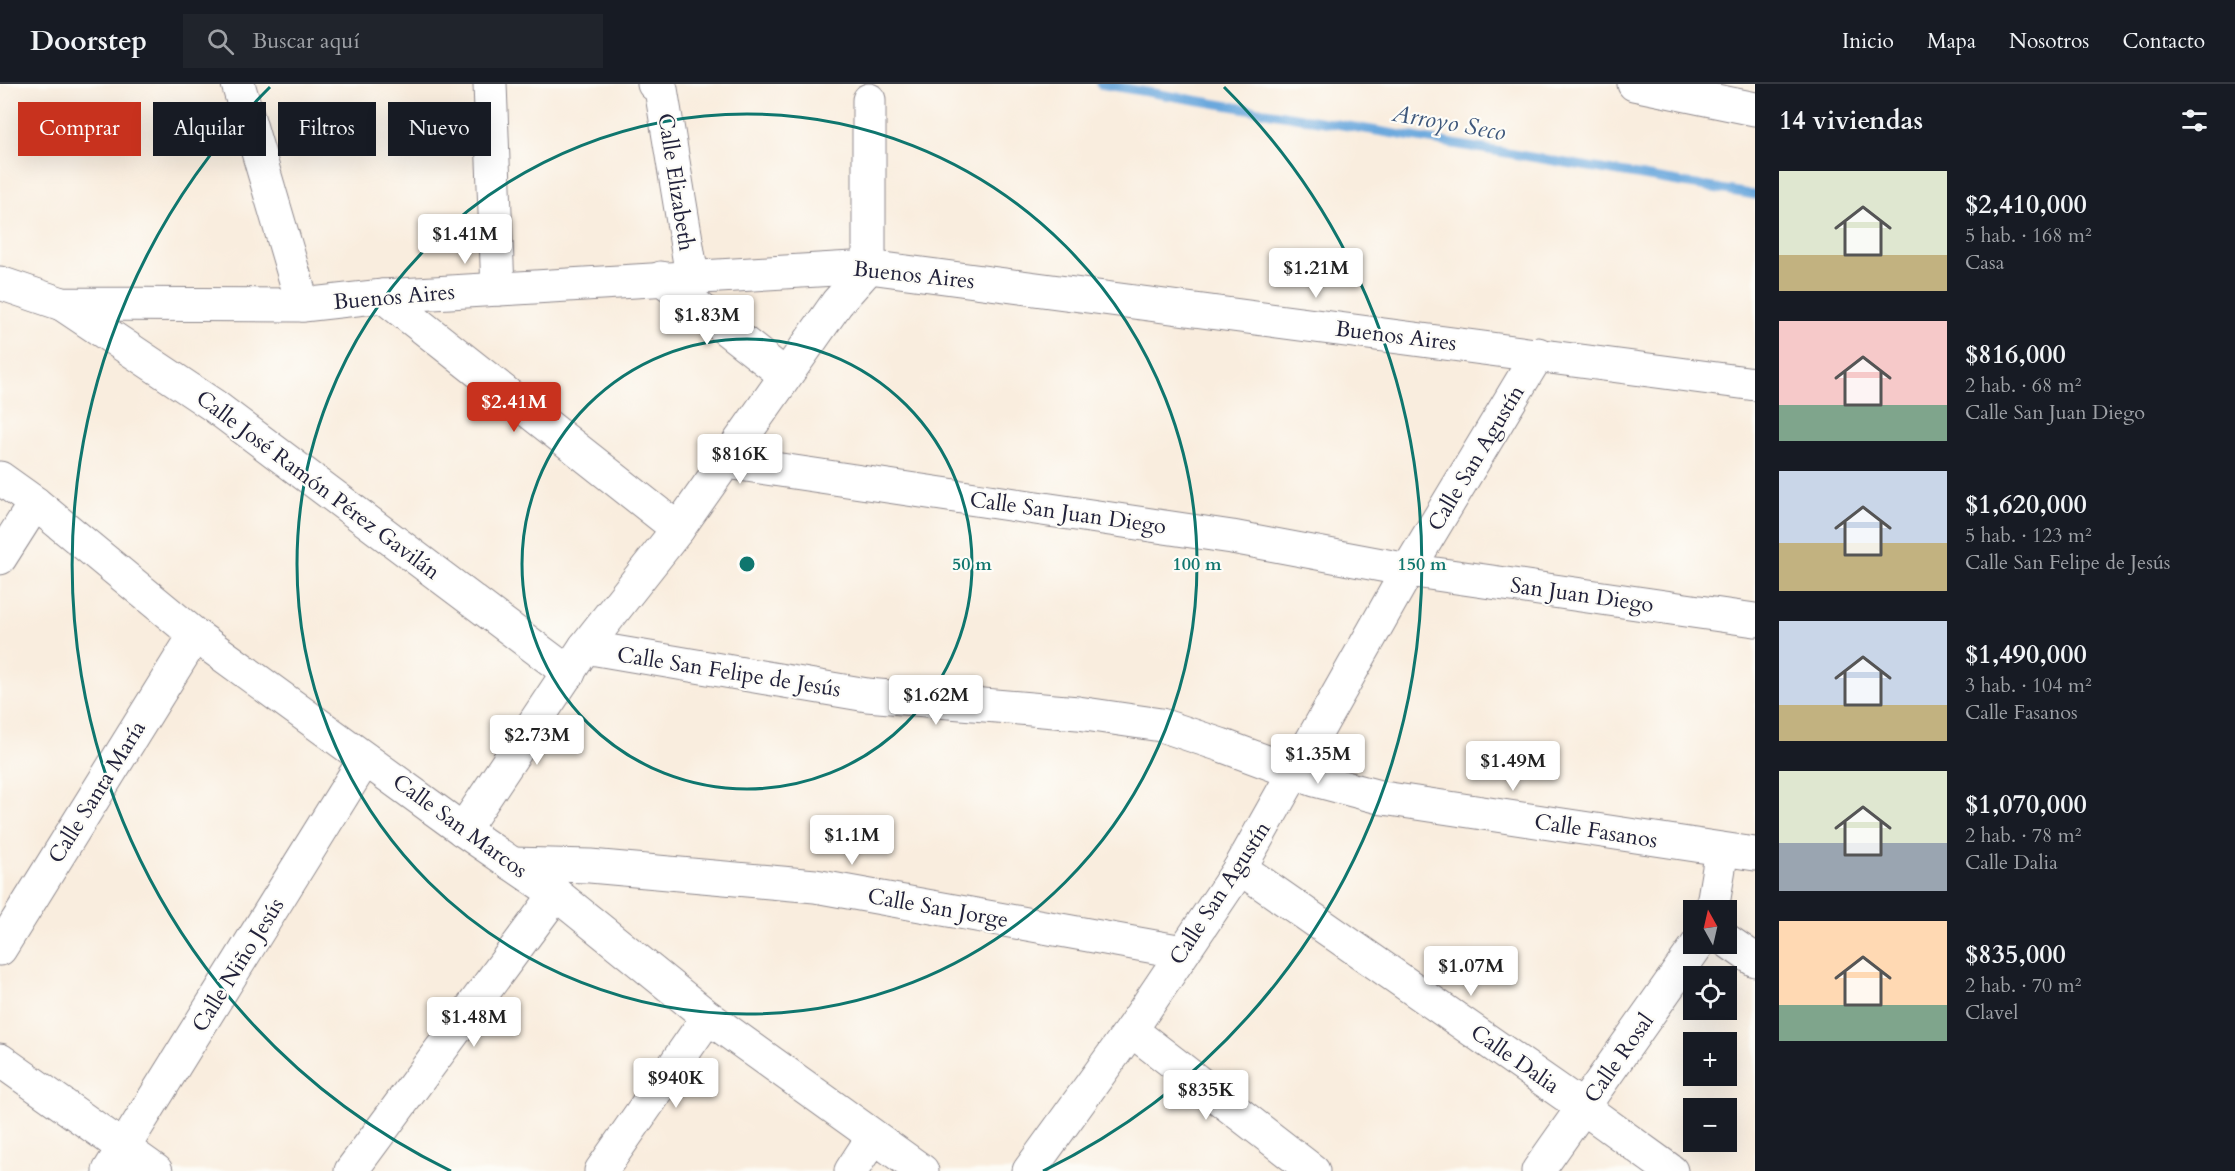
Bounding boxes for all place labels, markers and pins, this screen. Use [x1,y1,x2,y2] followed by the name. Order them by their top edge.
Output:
[416,214,514,265] pin: $1.41M
[1267,248,1365,299] pin: $1.21M
[658,295,756,346] pin: $1.83M
[465,382,563,433] pin: $2.41M
[698,434,782,485] pin: $816K
[737,554,757,574] centre of rings
[887,675,985,726] pin: $1.62M
[488,715,586,766] pin: $2.73M
[1269,734,1367,785] pin: $1.35M
[1464,741,1562,792] pin: $1.49M
[810,815,894,866] pin: $1.1M
[1422,946,1520,997] pin: $1.07M
[425,997,523,1048] pin: $1.48M
[634,1058,718,1109] pin: $940K
[1164,1070,1248,1121] pin: $835K

